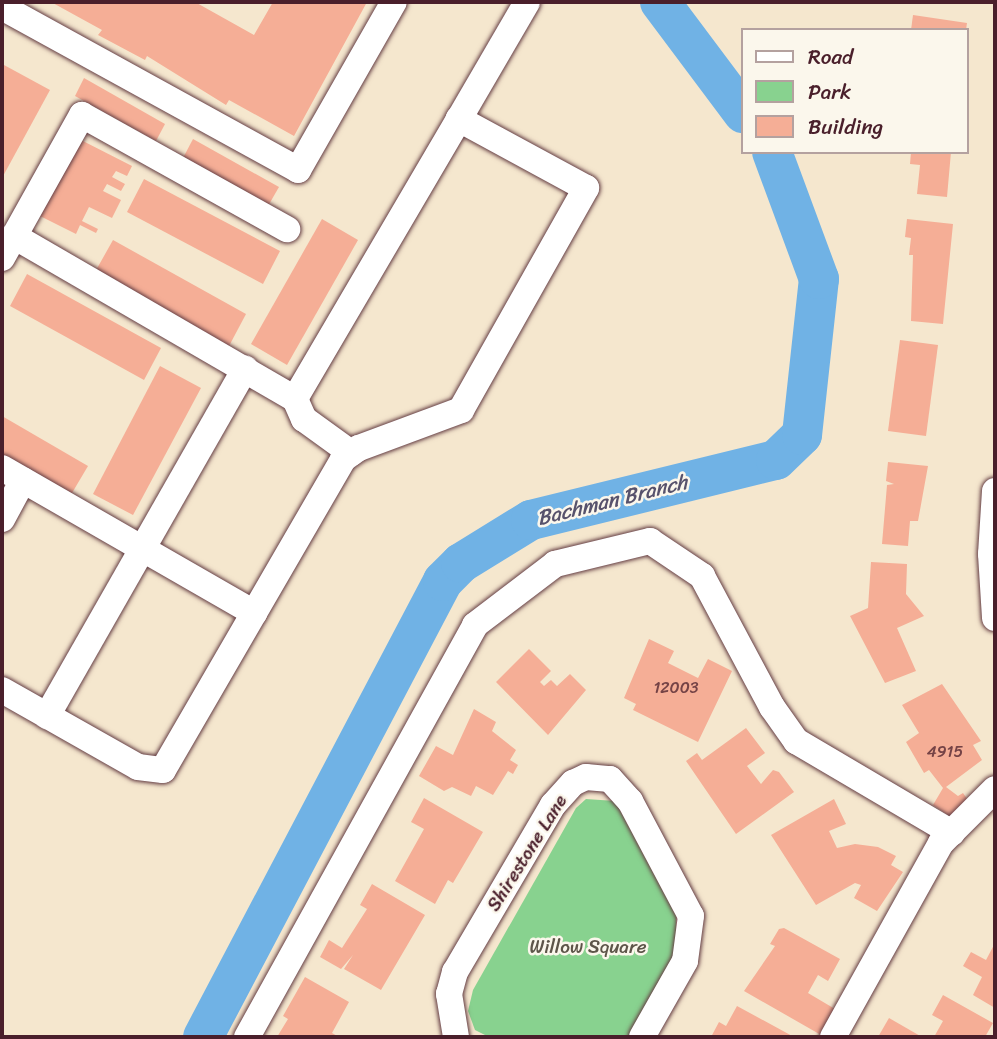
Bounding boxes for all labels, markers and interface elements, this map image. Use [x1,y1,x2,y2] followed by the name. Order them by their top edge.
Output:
[741,28,969,154] legend
[808,38,853,76] text: Road
[808,73,851,111] text: Park
[808,108,883,146] text: Building
[534,469,690,531] water label: Bachman Branch
[653,678,699,698] house number: 12003
[927,742,963,762] house number: 4915
[482,790,572,916] street label: Shirestone Lane
[530,936,646,958] park label: Willow Square

